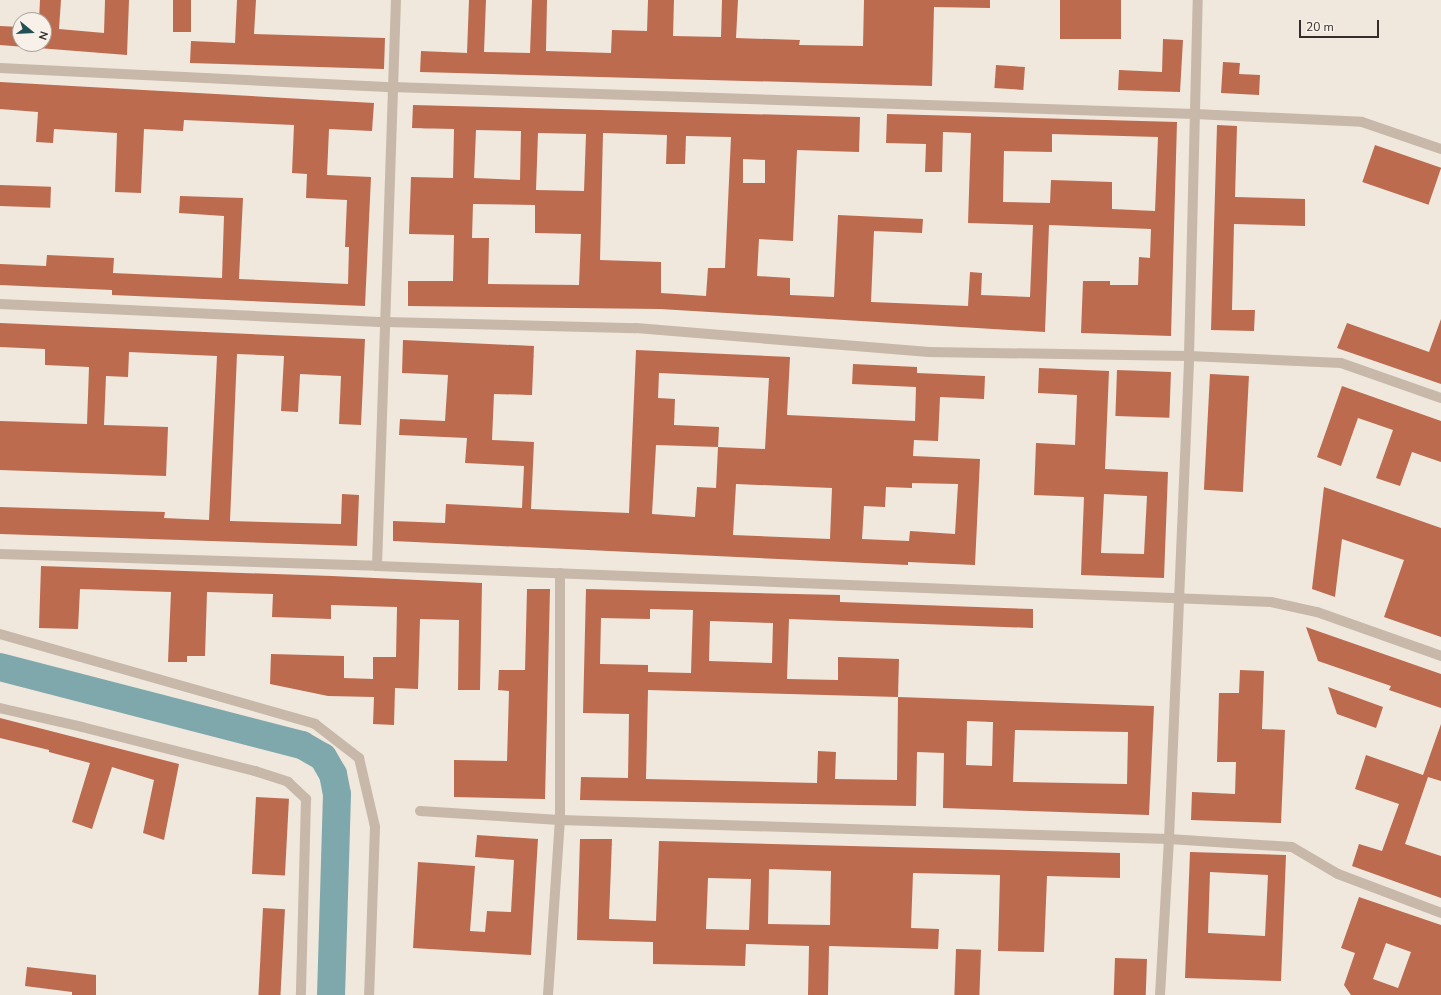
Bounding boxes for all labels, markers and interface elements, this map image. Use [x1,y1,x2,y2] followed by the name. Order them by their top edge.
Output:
[12,12,52,52] north arrow
[1301,12,1381,38] scale bar
[1306,19,1334,35] text: 20 m
[35,29,51,42] text: N

